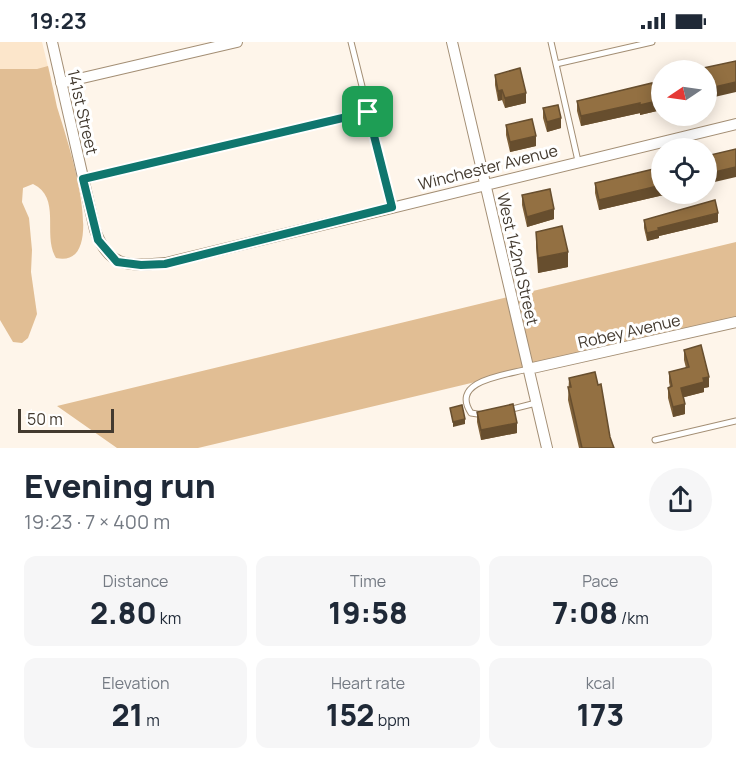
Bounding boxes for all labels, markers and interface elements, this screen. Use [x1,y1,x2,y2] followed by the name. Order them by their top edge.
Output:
[30,6,87,36] text: 19:23
[651,60,717,126] north arrow
[651,60,717,204] map controls
[63,67,103,157] street label: 141st Street
[342,86,393,137] pin
[351,95,384,128] icon: arrive
[651,138,717,204] button: locate
[416,139,560,195] street label: Winchester Avenue
[492,191,544,327] street label: West 142nd Street
[576,309,682,353] street label: Robey Avenue
[18,406,114,434] scale bar
[27,408,63,430] text: 50 m
[24,463,216,508] text: Evening run
[649,468,712,531] button: share
[24,508,170,535] text: 19:23 · 7 × 400 m
[103,570,168,592] text: Distance
[350,570,386,592] text: Time
[582,570,618,592] text: Pace
[90,592,157,633] text: 2.80
[328,592,408,633] text: 19:58
[552,592,618,633] text: 7:08
[157,607,181,629] text: km
[618,607,649,629] text: /km
[102,672,169,694] text: Elevation
[331,672,405,694] text: Heart rate
[586,672,615,694] text: kcal
[111,694,143,735] text: 21
[326,694,374,735] text: 152
[576,694,624,735] text: 173
[143,709,160,731] text: m
[374,709,410,731] text: bpm

